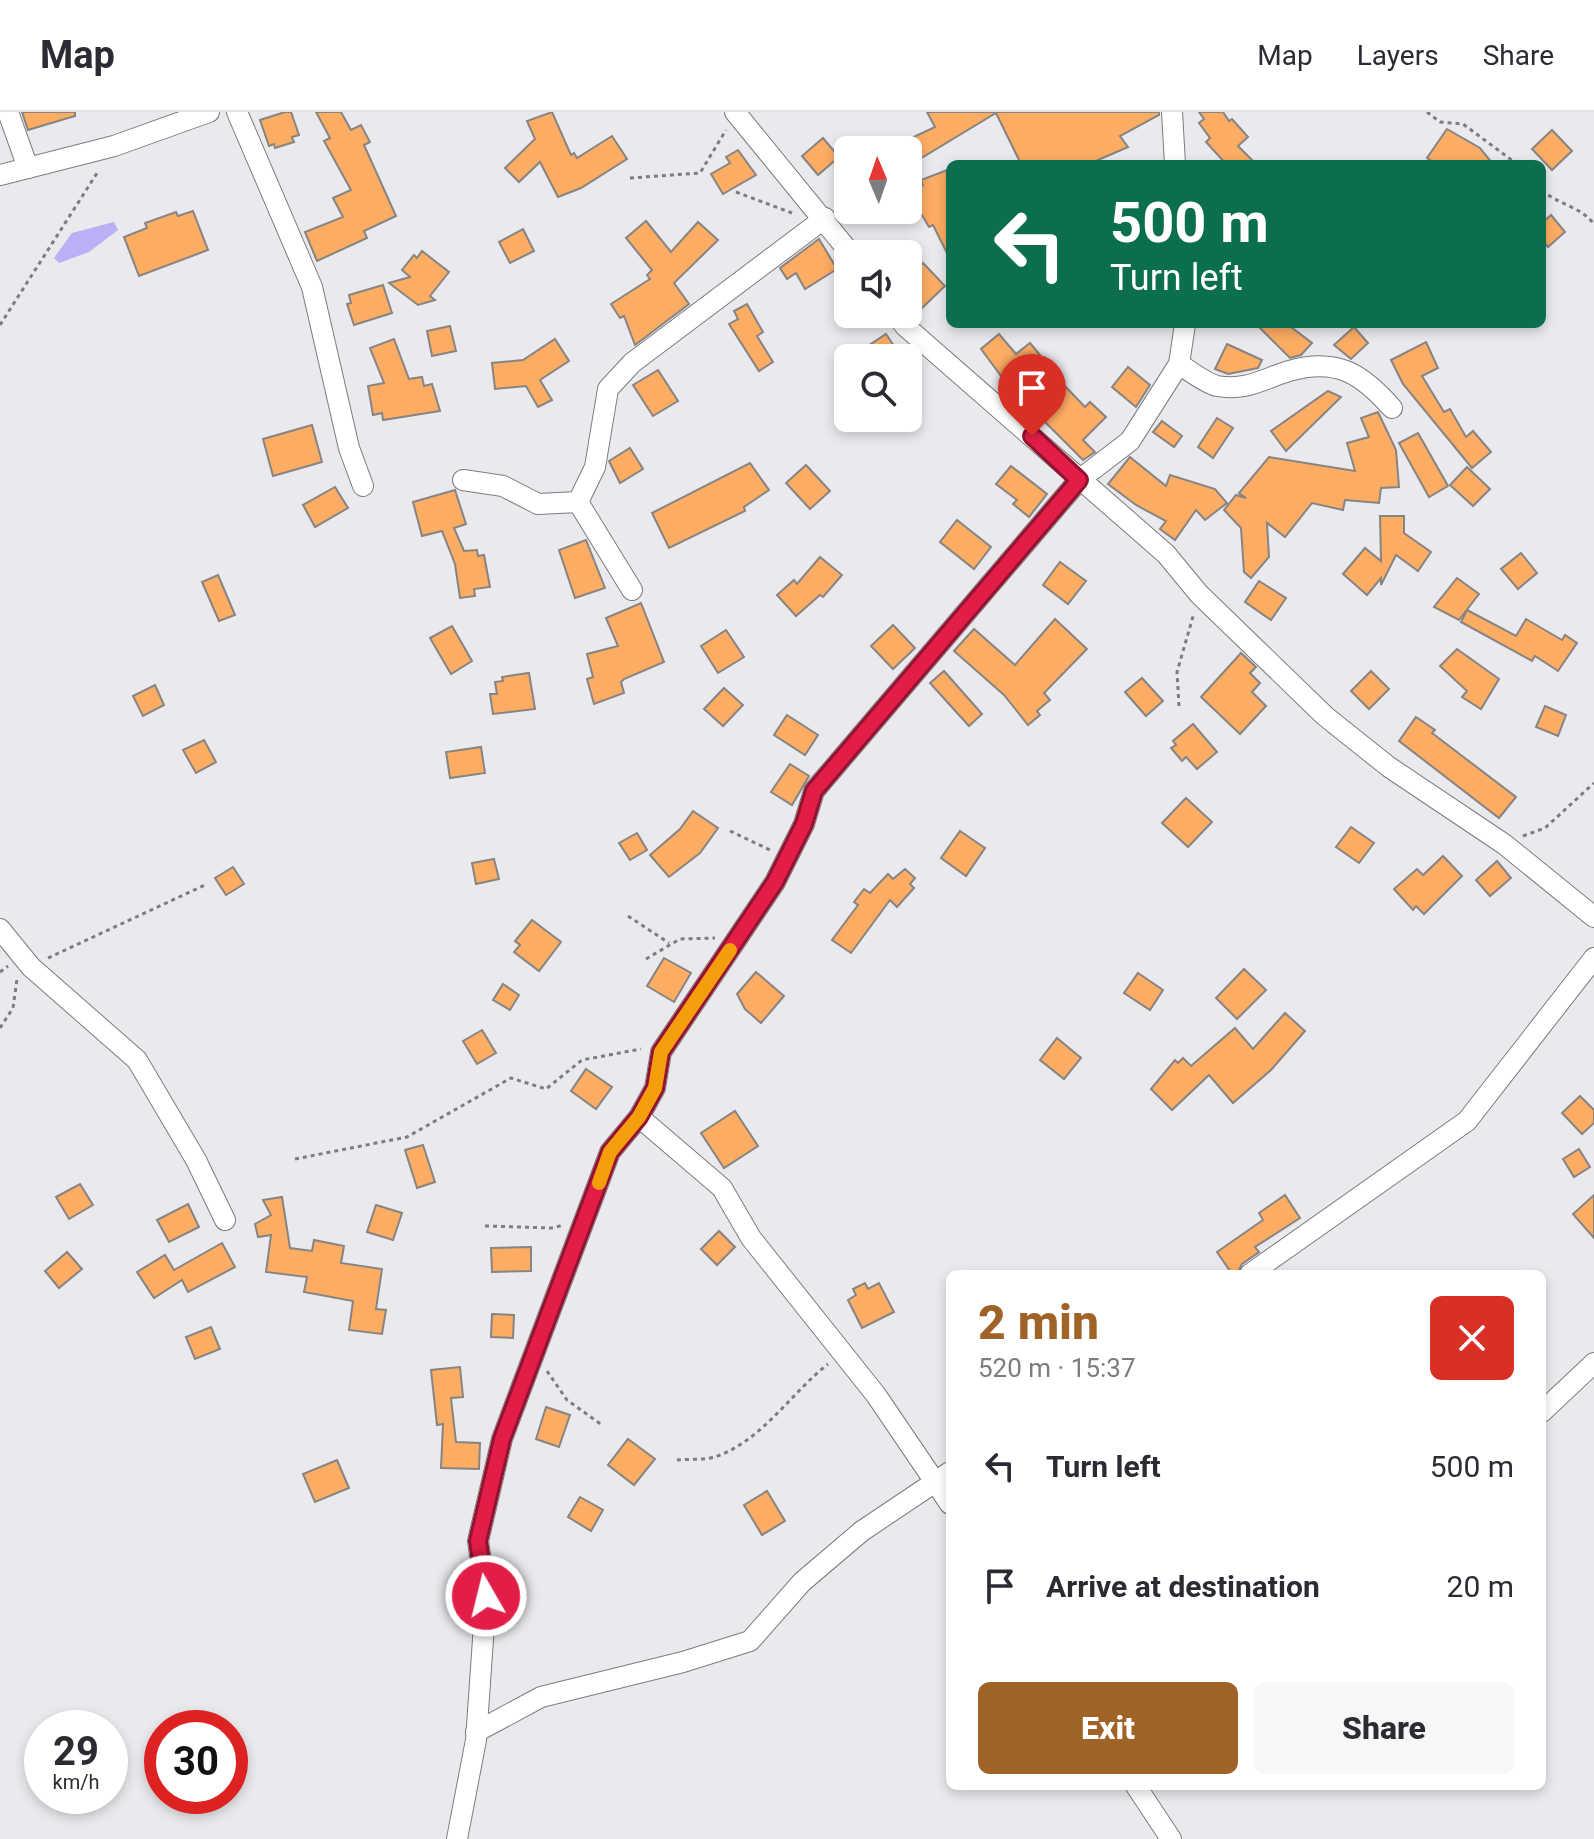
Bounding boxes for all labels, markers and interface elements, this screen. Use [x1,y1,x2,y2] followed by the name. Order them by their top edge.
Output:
[40,33,115,77] text: Map
[1257,39,1313,72] text: Map
[1357,39,1439,72] text: Layers
[1483,39,1554,72] text: Share
[834,136,922,224] north arrow
[834,136,922,432] map controls
[1110,190,1269,256] text: 500 m
[978,192,1082,296] icon: left
[834,240,922,328] button: sound
[1110,257,1243,299] text: Turn left
[834,344,922,432] button: search
[998,354,1066,436] pin
[1010,366,1054,410] icon: arrive
[978,1294,1099,1351] text: 2 min
[1430,1296,1514,1380] button: close
[978,1353,1136,1383] text: 520 m · 15:37
[978,1444,1022,1488] icon: left
[1046,1449,1161,1484] text: Turn left
[1430,1449,1514,1484] text: 500 m
[444,1554,528,1638] position arrow
[978,1564,1022,1608] icon: arrive
[1046,1569,1320,1604] text: Arrive at destination
[1447,1569,1514,1604] text: 20 m
[978,1682,1238,1774] button: Exit
[1254,1682,1514,1774] button: Share
[144,1710,248,1814] speed limit sign: 30
[53,1728,99,1775] text: 29
[53,1770,99,1794] text: km/h

